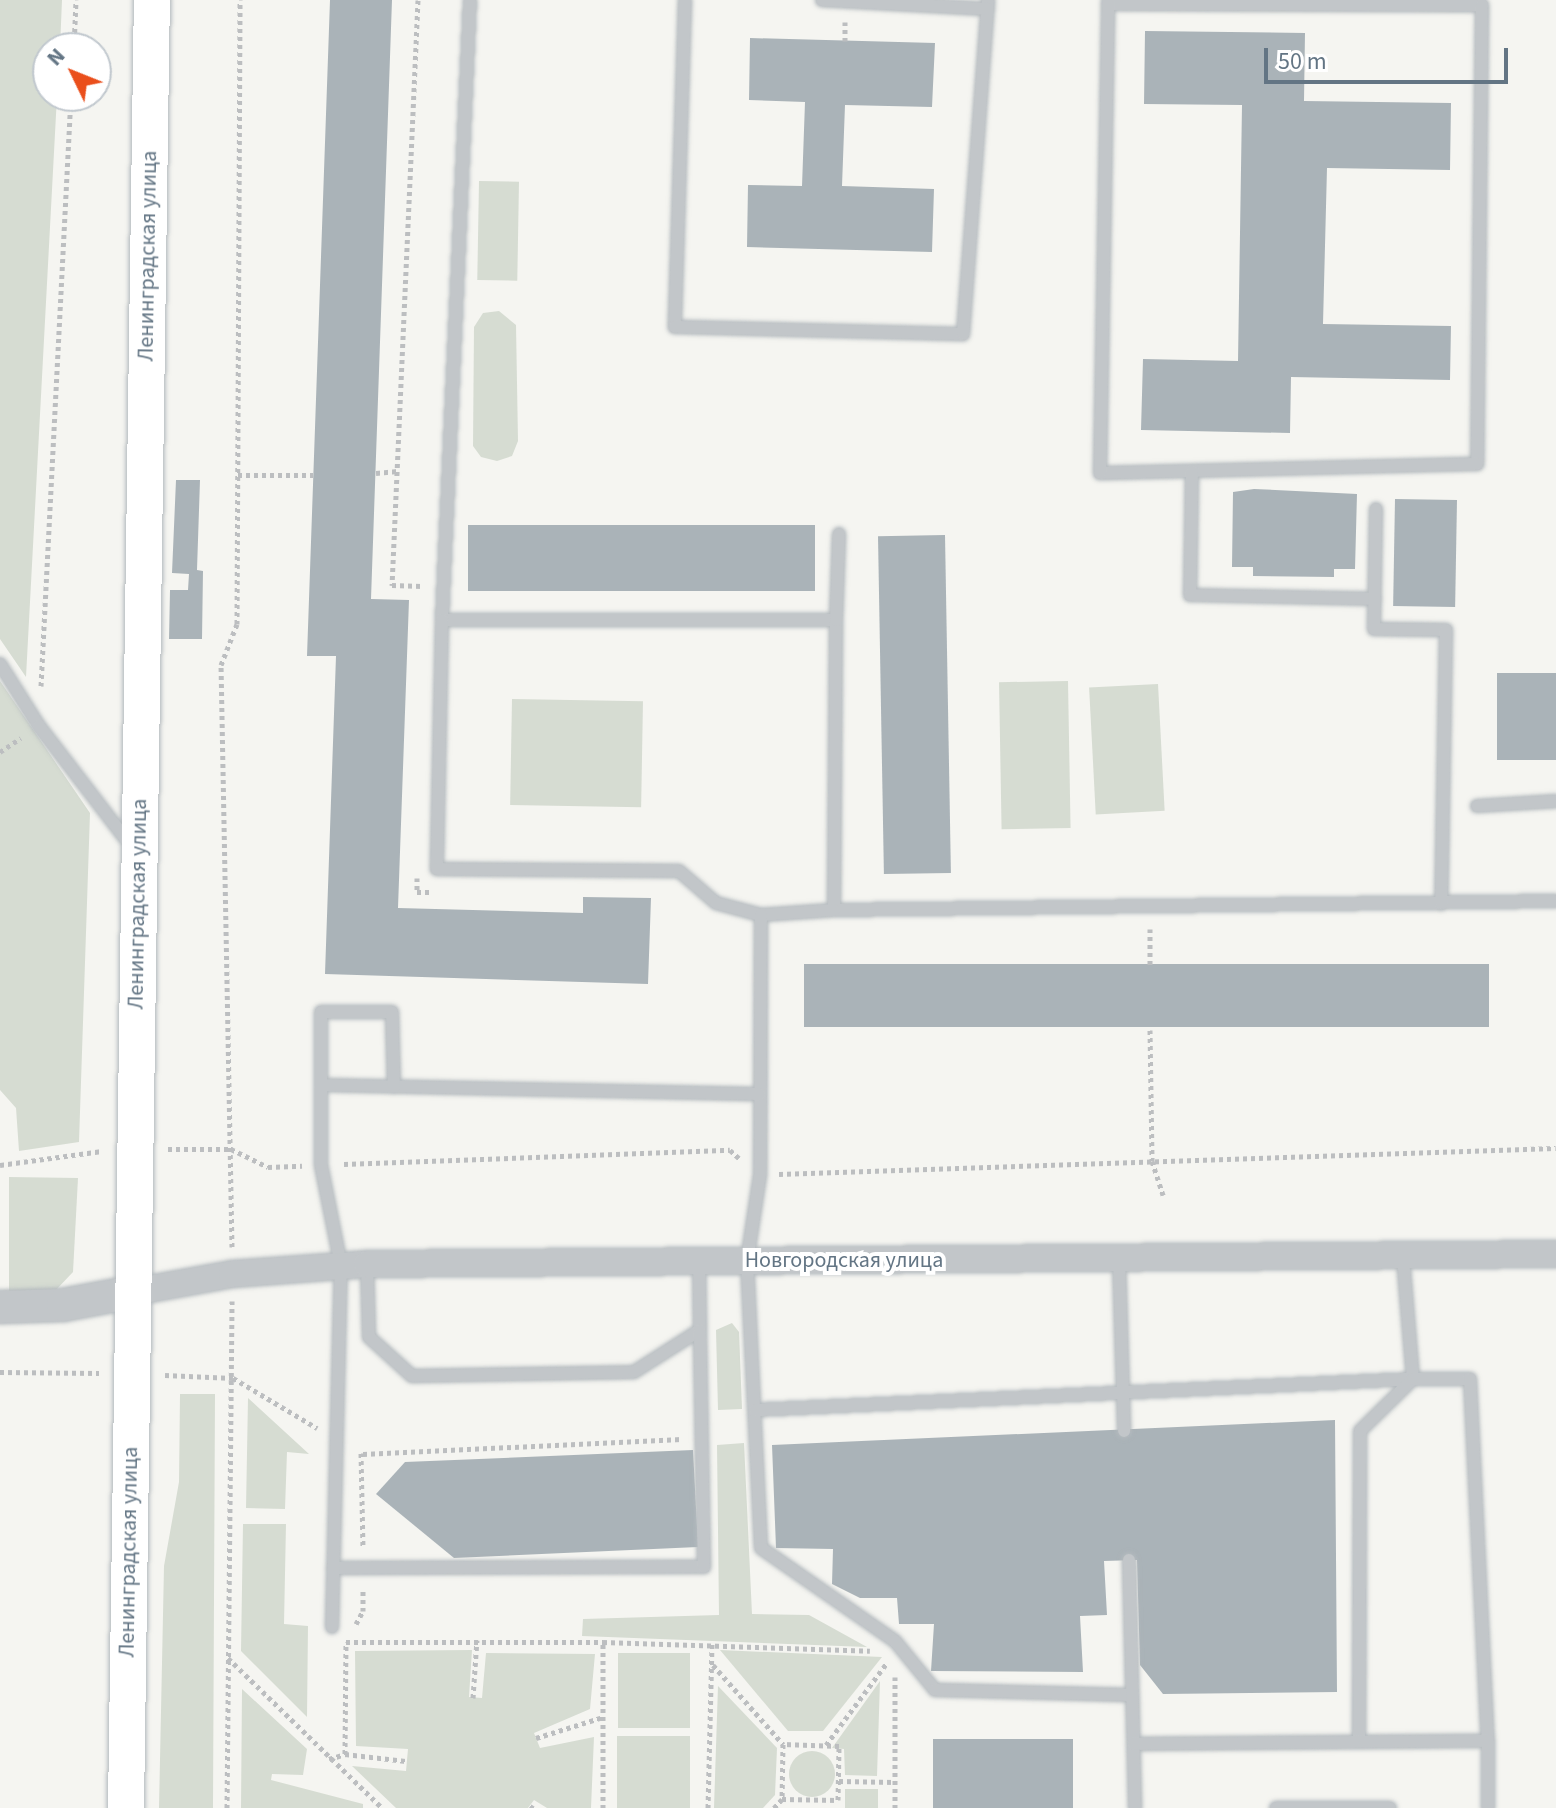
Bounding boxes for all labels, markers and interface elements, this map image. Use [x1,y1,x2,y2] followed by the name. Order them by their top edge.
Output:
[32,32,112,112] north arrow
[1268,32,1512,82] scale bar
[39,41,73,73] text: N
[1278,44,1327,79] text: 50 m
[133,150,163,362] street label: Ленинградская улица
[123,798,153,1010] street label: Ленинградская улица
[745,1248,943,1274] street label: Новгородская улица
[114,1446,144,1658] street label: Ленинградская улица

